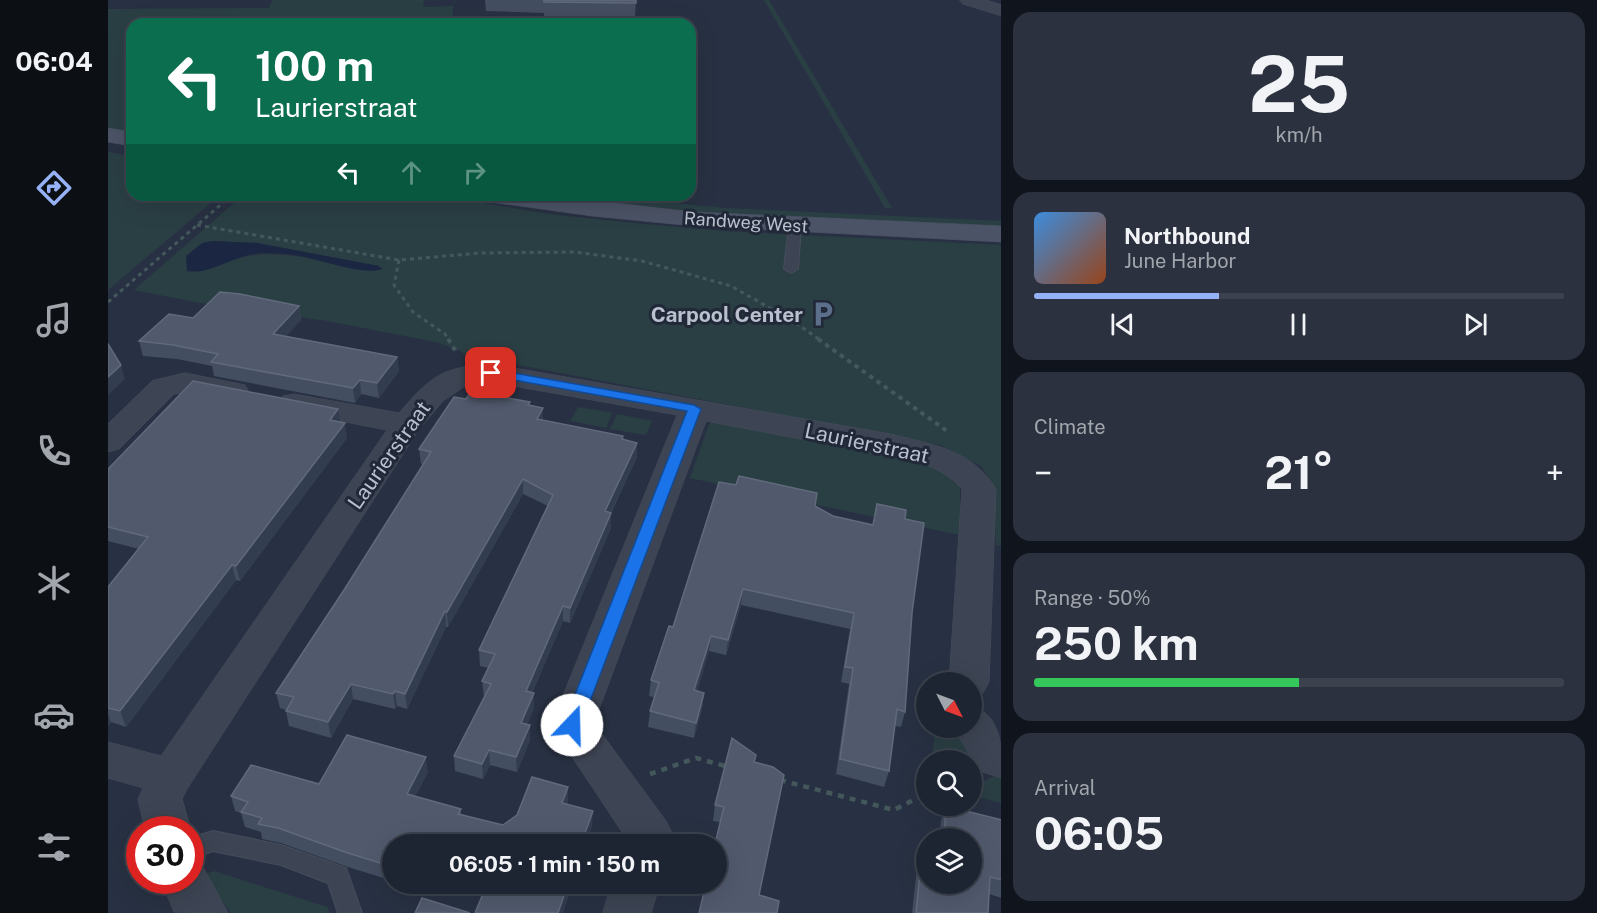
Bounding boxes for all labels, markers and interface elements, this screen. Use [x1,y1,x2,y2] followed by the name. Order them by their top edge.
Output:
[1248,38,1350,130] text: 25
[255,41,374,90] text: 100 m
[156,42,234,120] icon: left
[15,45,93,77] text: 06:04
[255,91,418,123] text: Laurierstraat
[1275,123,1323,147] text: km/h
[332,156,365,189] icon: left
[395,156,428,189] icon: ahead
[458,156,491,189] icon: right
[33,167,75,209] icon: directions
[683,207,809,237] street label: Randweg West
[1124,223,1250,249] text: Northbound
[1124,249,1236,273] text: June Harbor
[33,299,75,341] icon: music
[808,299,838,329] parking icon: Carpool Center
[651,302,803,327] place label: Carpool Center
[1106,308,1139,341] icon: previous
[1282,308,1315,341] icon: pause
[1459,308,1492,341] icon: next
[465,347,516,398] pin
[474,356,507,389] icon: arrive
[342,396,436,514] street label: Laurierstraat
[1034,415,1106,439] text: Climate
[803,418,931,468] street label: Laurierstraat
[33,430,75,472] icon: phone
[1264,446,1334,499] text: 21°
[1034,454,1052,492] text: −
[1546,454,1564,492] text: +
[33,562,75,604] icon: climate
[1034,586,1151,610] text: Range · 50%
[1034,617,1198,670] text: 250 km
[916,672,982,738] north arrow
[916,672,982,894] map controls
[540,693,604,757] position arrow
[33,694,75,736] icon: car
[916,750,982,816] button: search
[1034,776,1096,800] text: Arrival
[1034,807,1164,860] text: 06:05
[126,816,204,894] speed limit sign: 30
[33,826,75,868] icon: filters
[916,828,982,894] button: layers
[449,851,660,877] text: 06:05 · 1 min · 150 m

